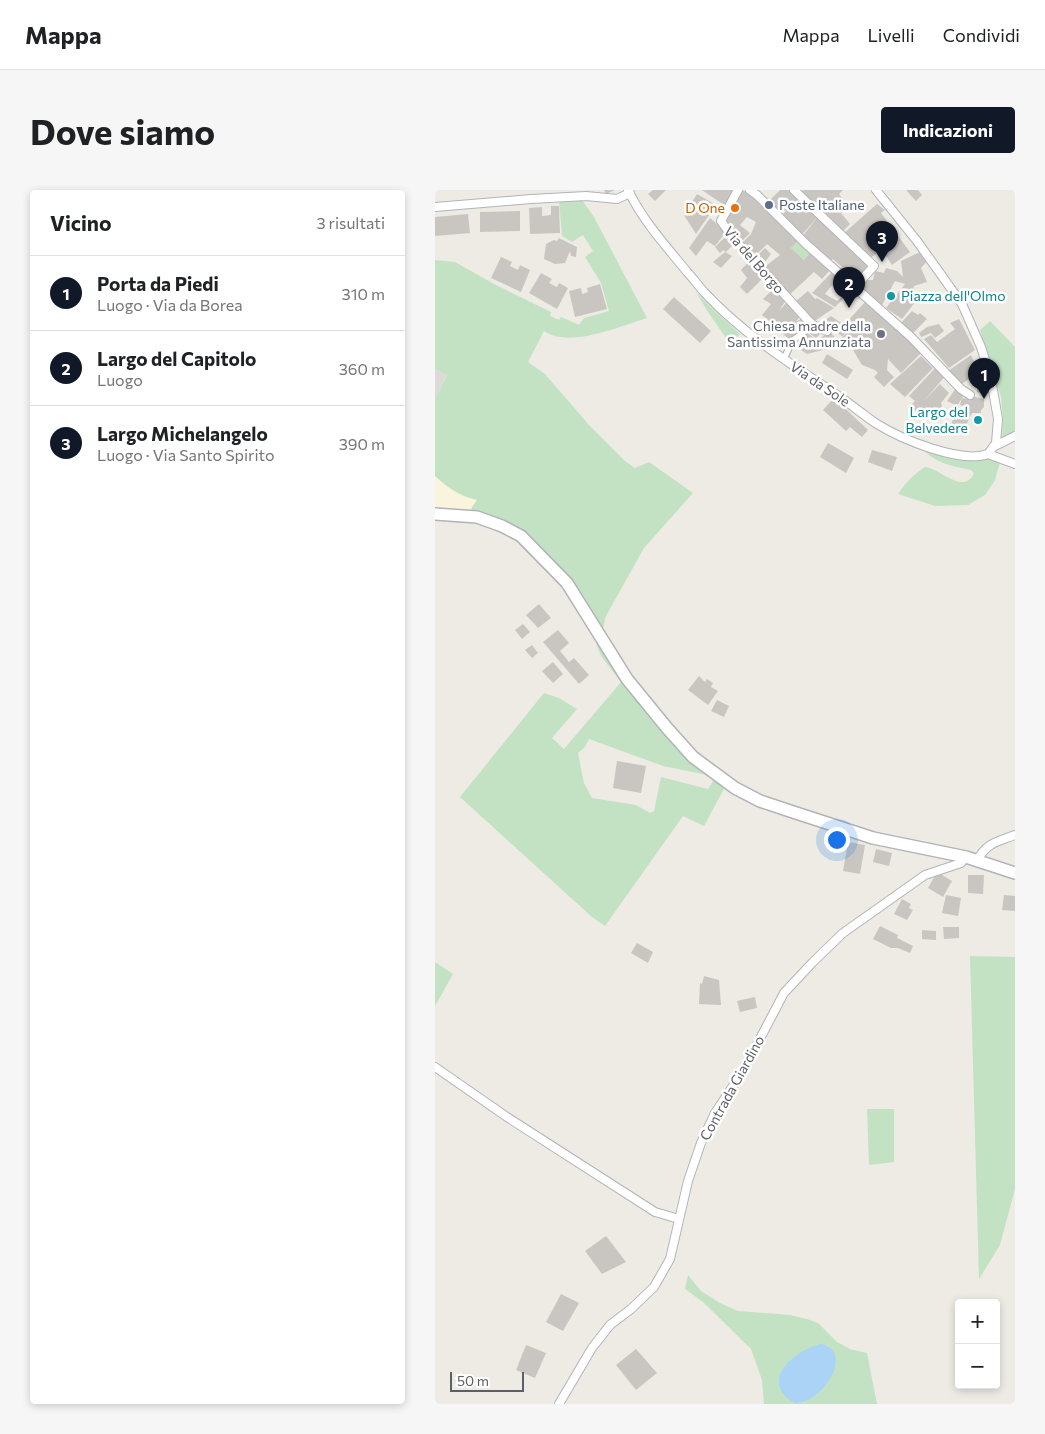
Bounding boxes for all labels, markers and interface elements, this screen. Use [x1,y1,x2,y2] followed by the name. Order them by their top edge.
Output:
[25,20,102,49] text: Mappa
[782,24,840,46] text: Mappa
[868,24,915,46] text: Livelli
[943,24,1020,46] text: Condividi
[881,107,1015,153] button: Indicazioni
[30,109,215,152] text: Dove siamo
[779,196,865,213] place label: Poste Italiane
[685,199,725,216] place label: D One
[763,199,775,211] marker: Poste Italiane
[729,202,741,214] marker: D One
[50,210,111,235] text: Vicino
[316,213,385,232] text: 3 risultati
[866,221,898,262] pin: 3
[720,222,788,297] street label: Via del Borgo
[833,267,865,308] pin: 2
[97,272,219,295] text: Porta da Piedi
[62,284,70,303] text: 1
[342,284,385,303] text: 310 m
[901,287,1006,304] place label: Piazza dell'Olmo
[885,290,897,302] marker: Piazza dell'Olmo
[97,295,243,314] text: Luogo · Via da Borea
[727,317,871,350] place label: Chiesa madre della Santissima Annunziata
[875,328,887,340] marker: Chiesa madre della Santissima Annunziata
[97,347,256,370] text: Largo del Capitolo
[787,357,854,410] street label: Via da Sole
[968,358,1000,399] pin: 1
[61,359,71,378] text: 2
[339,359,385,378] text: 360 m
[97,370,143,389] text: Luogo
[905,403,968,436] place label: Largo del Belvedere
[972,414,984,426] marker: Largo del Belvedere
[97,422,268,445] text: Largo Michelangelo
[61,434,71,453] text: 3
[339,434,385,453] text: 390 m
[97,445,275,464] text: Luogo · Via Santo Spirito
[824,827,850,853] your location
[696,1032,767,1143] street label: Contrada Giardino
[955,1299,1000,1389] map controls
[955,1299,1000,1344] button: +
[955,1344,1000,1389] button: −
[450,1369,524,1392] scale bar
[457,1372,489,1389] text: 50 m

